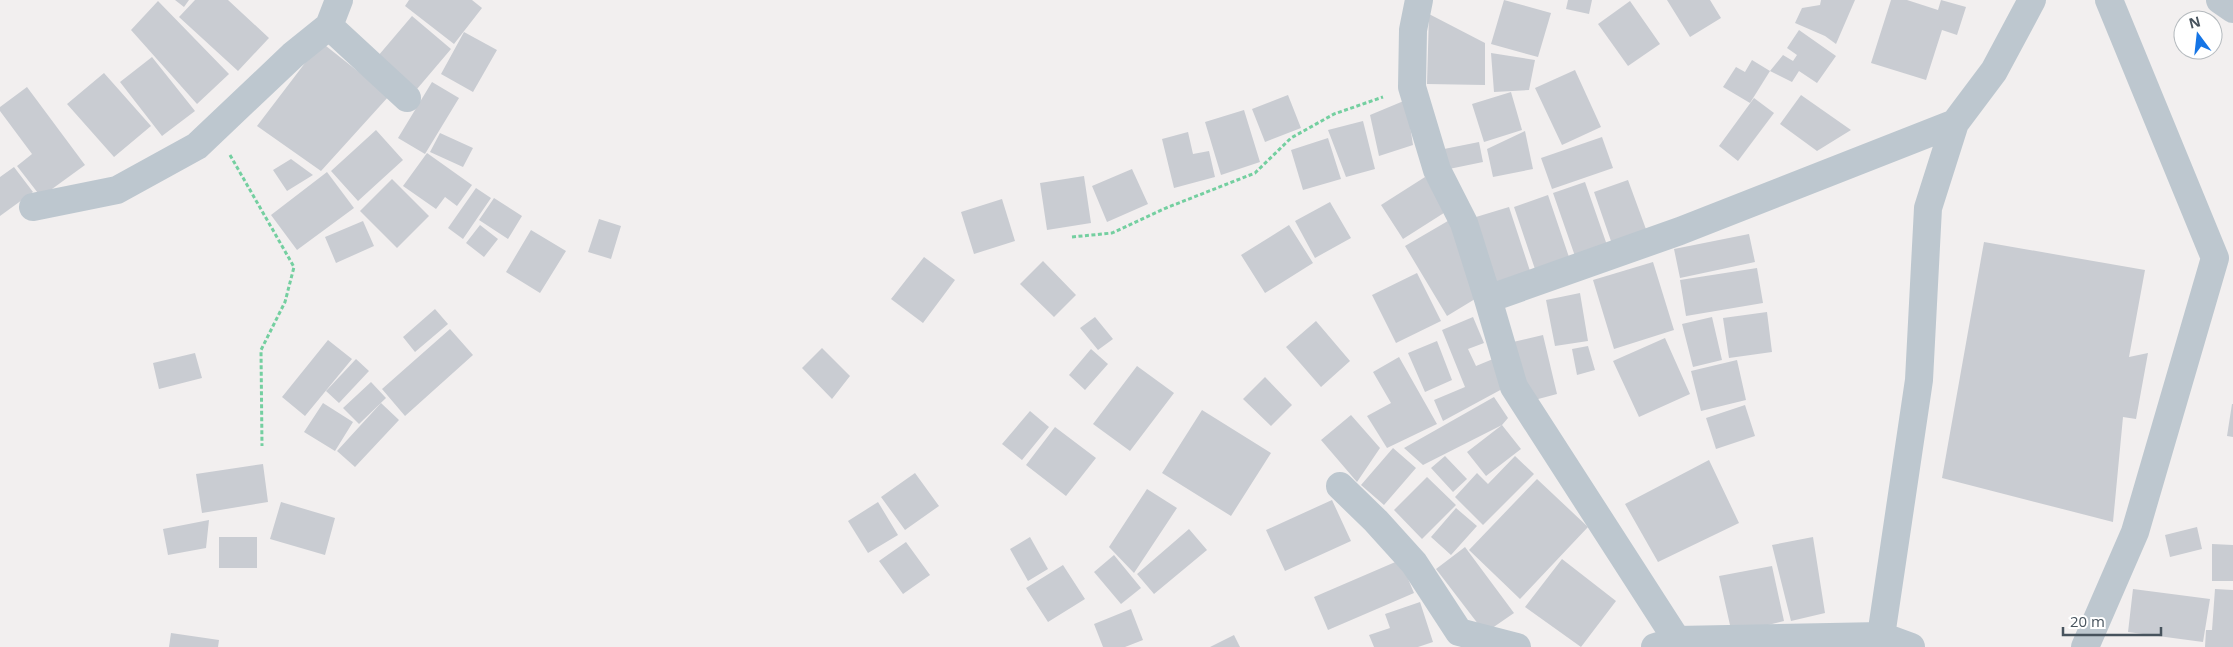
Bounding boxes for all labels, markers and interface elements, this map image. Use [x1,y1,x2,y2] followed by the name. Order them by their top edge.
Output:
[2173,10,2223,60] north arrow
[2187,11,2202,33] text: N
[2063,604,2160,636] scale bar
[2070,611,2105,631] text: 20 m

